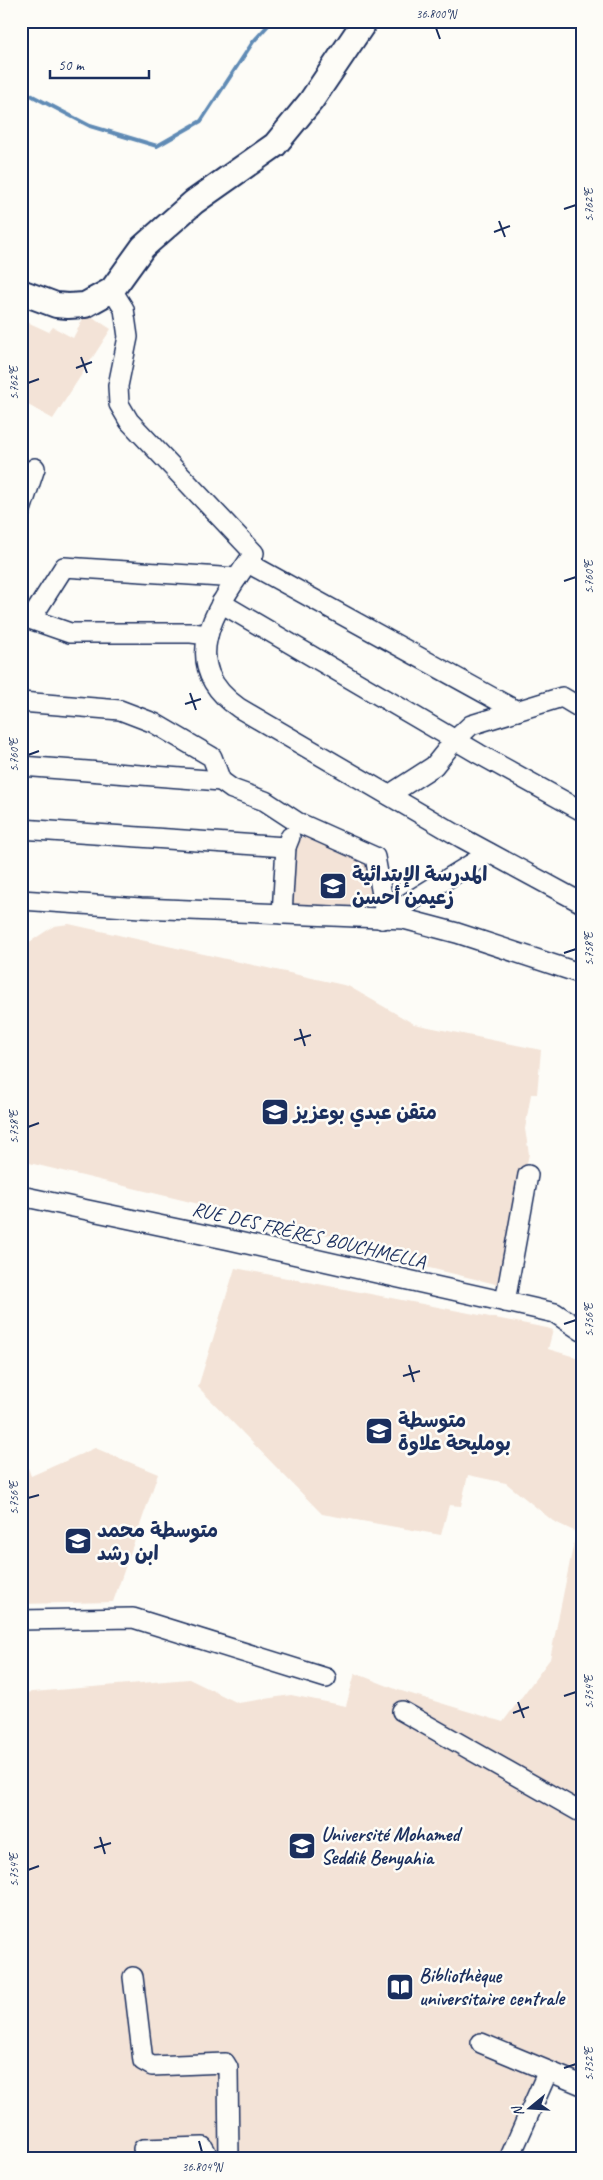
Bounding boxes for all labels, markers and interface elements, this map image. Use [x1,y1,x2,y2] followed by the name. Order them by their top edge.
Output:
[416,6,458,22] text: 36.800°N
[50,48,149,80] scale bar
[58,56,85,75] text: 50 m
[581,186,597,222] text: 5.762°E
[6,364,22,400] text: 5.762°E
[581,558,597,594] text: 5.760°E
[6,736,22,772] text: 5.760°E
[352,862,487,910] place label: المدرسة الإبتدائية زعيمن أحسن
[318,871,348,901] school or university icon: المدرسة الإبتدائية زعيمن أحسن
[581,930,597,966] text: 5.758°E
[260,1097,290,1127] school or university icon: متقن عبدي بوعزيز
[292,1100,437,1128] place label: متقن عبدي بوعزيز
[6,1108,22,1144] text: 5.758°E
[190,1196,429,1274] street label: RUE DES FRÈRES BOUCHMELLA
[581,1301,597,1337] text: 5.756°E
[398,1408,511,1456] place label: متوسطة بومليحة علاوة
[364,1416,394,1446] school or university icon: متوسطة بومليحة علاوة
[6,1479,22,1515] text: 5.756°E
[97,1518,218,1566] place label: متوسطة محمد ابن رشد
[63,1526,93,1556] school or university icon: متوسطة محمد ابن رشد
[581,1673,597,1709] text: 5.754°E
[321,1822,464,1871] place label: Université Mohamed Seddik Benyahia
[287,1831,317,1861] school or university icon: Université Mohamed Seddik Benyahia
[6,1851,22,1887] text: 5.754°E
[419,1963,566,2011] place label: Bibliothèque universitaire centrale
[385,1972,415,2002] library icon: Bibliothèque universitaire centrale
[581,2045,597,2081] text: 5.752°E
[506,2082,556,2132] north arrow
[508,2103,528,2119] text: N
[182,2159,224,2175] text: 36.804°N

